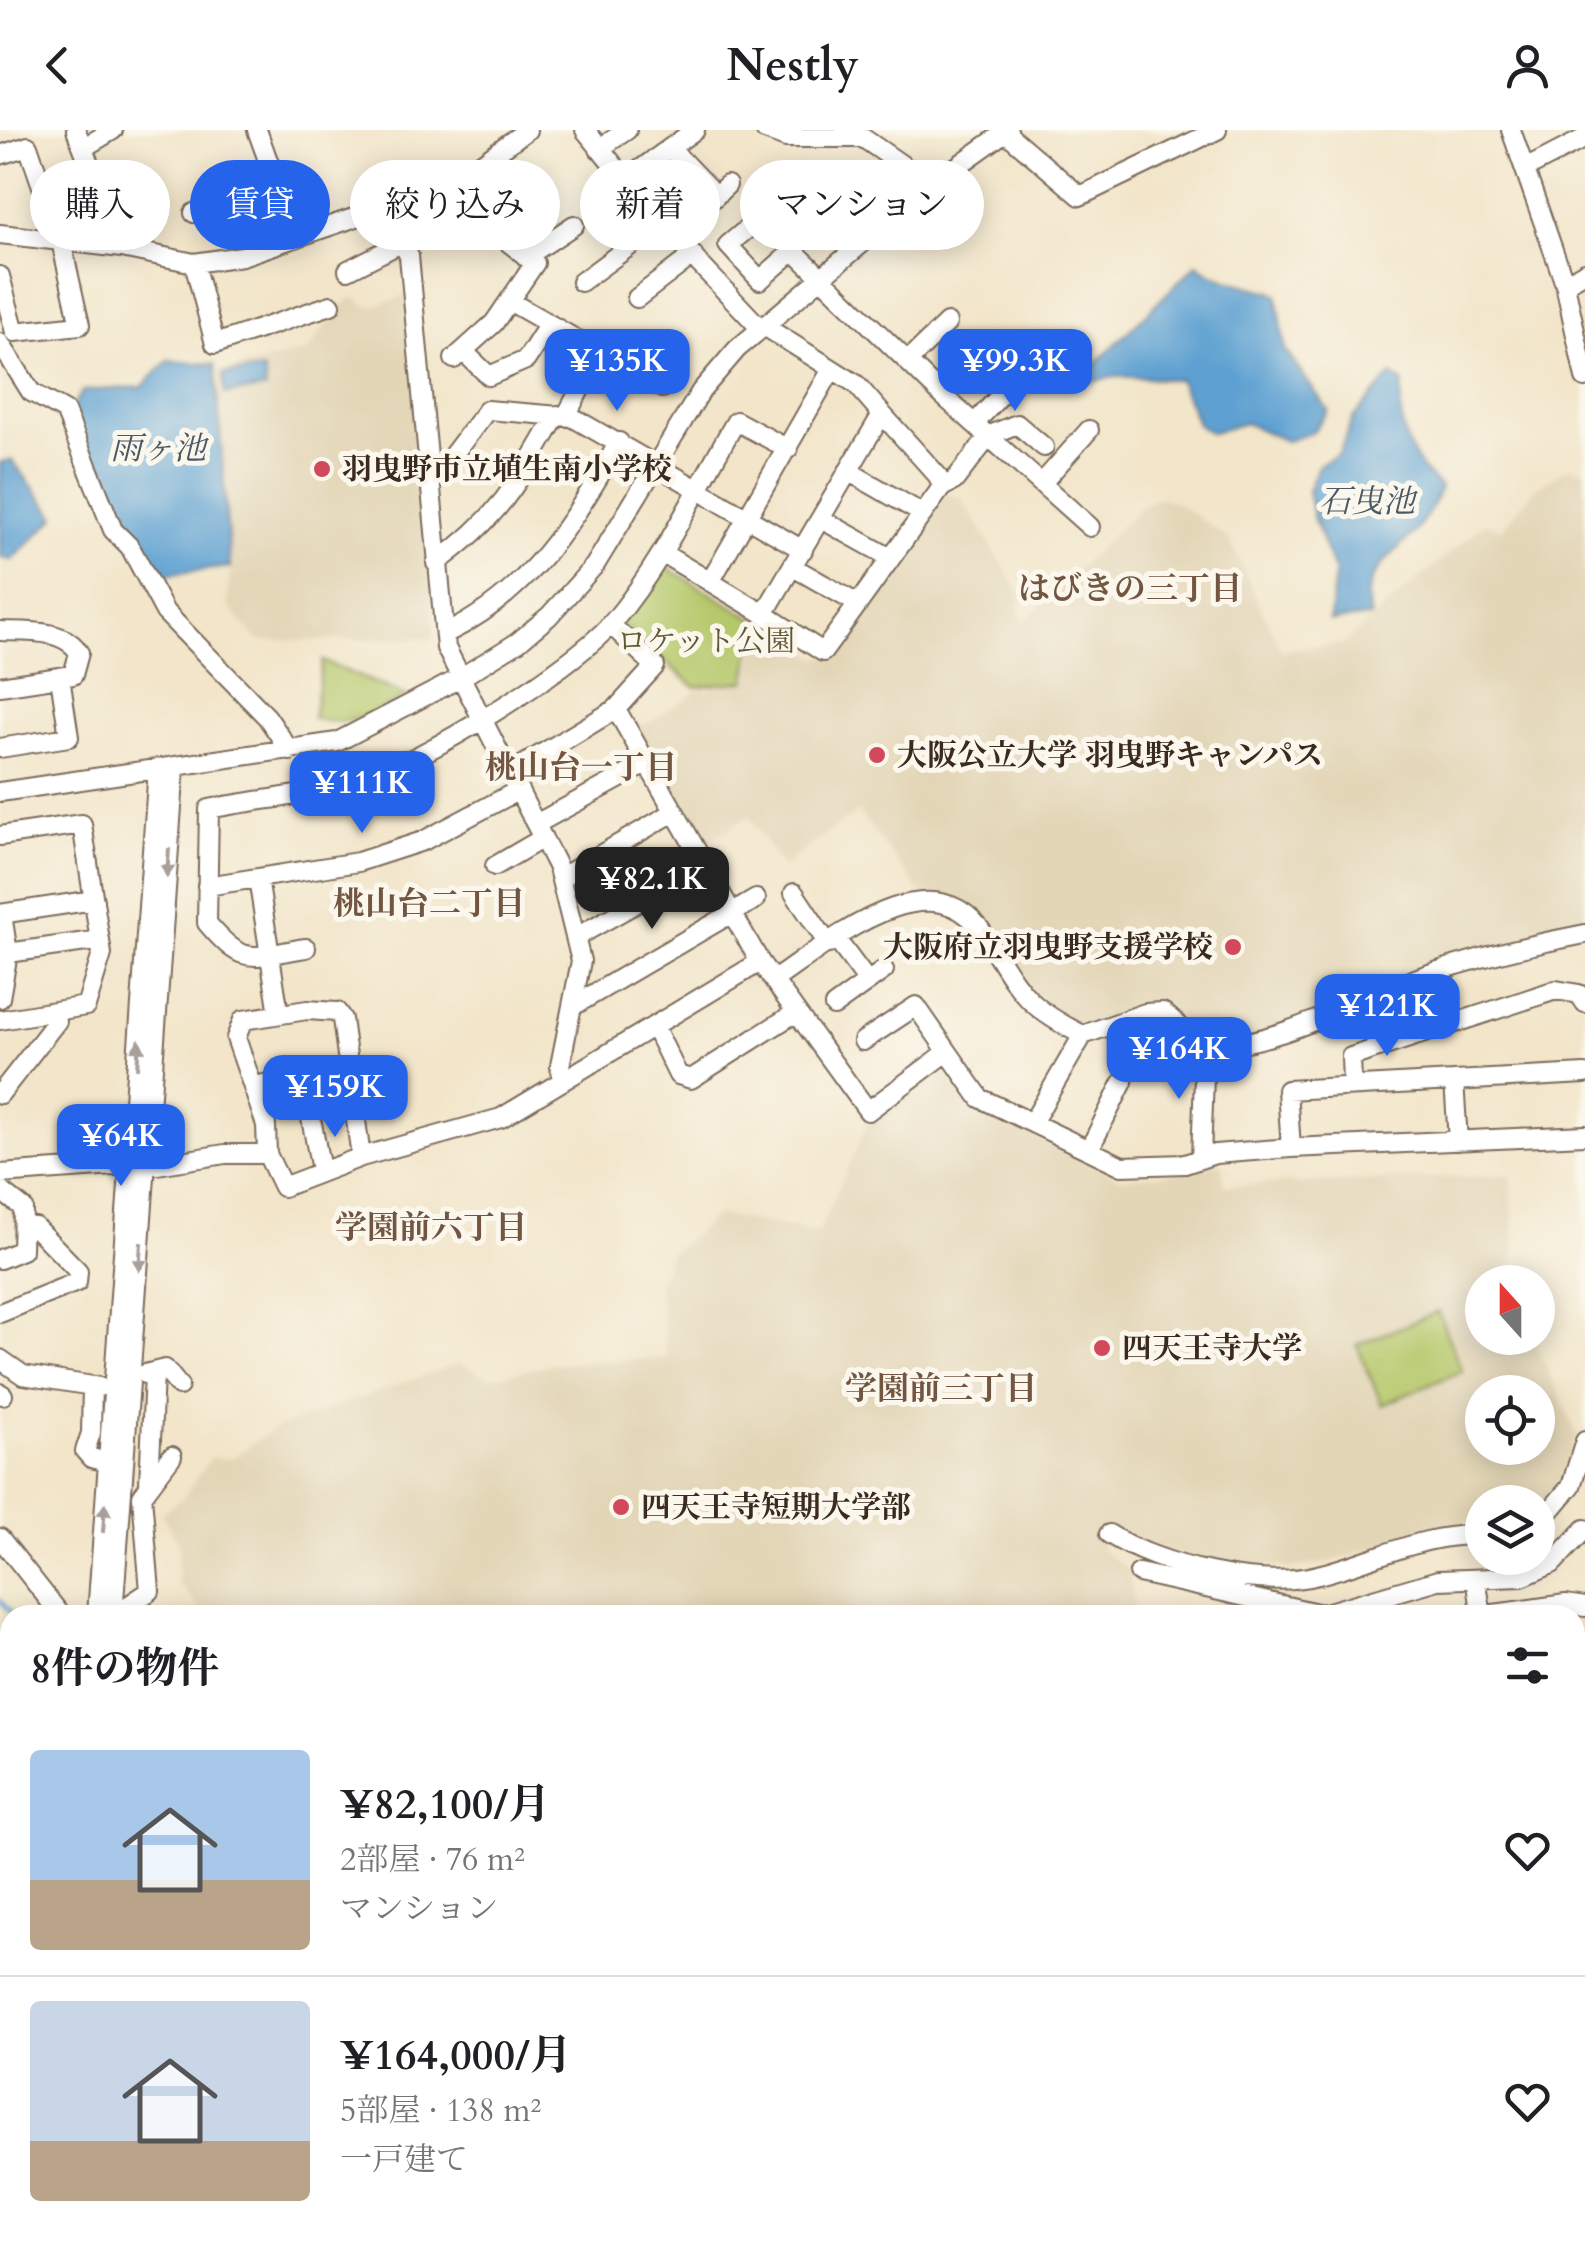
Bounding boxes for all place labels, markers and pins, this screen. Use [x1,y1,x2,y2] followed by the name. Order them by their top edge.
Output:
[547,329,687,414] pin: ¥135K
[934,329,1096,414] pin: ¥99.3K
[342,449,672,490] place label: 羽曳野市立埴生南小学校
[311,458,333,480] marker: 羽曳野市立埴生南小学校
[897,735,1323,776] place label: 大阪公立大学 羽曳野キャンパス
[866,744,888,766] marker: 大阪公立大学 羽曳野キャンパス
[292,751,432,836] pin: ¥111K
[571,847,733,932] pin: ¥82.1K
[883,927,1213,968] place label: 大阪府立羽曳野支援学校
[1222,936,1244,958] marker: 大阪府立羽曳野支援学校
[1317,974,1457,1059] pin: ¥121K
[1109,1017,1249,1102] pin: ¥164K
[265,1055,405,1140] pin: ¥159K
[62,1104,180,1189] pin: ¥64K
[1122,1328,1302,1369] place label: 四天王寺大学
[1091,1337,1113,1359] marker: 四天王寺大学
[641,1487,911,1528] place label: 四天王寺短期大学部
[610,1496,632,1518] marker: 四天王寺短期大学部

